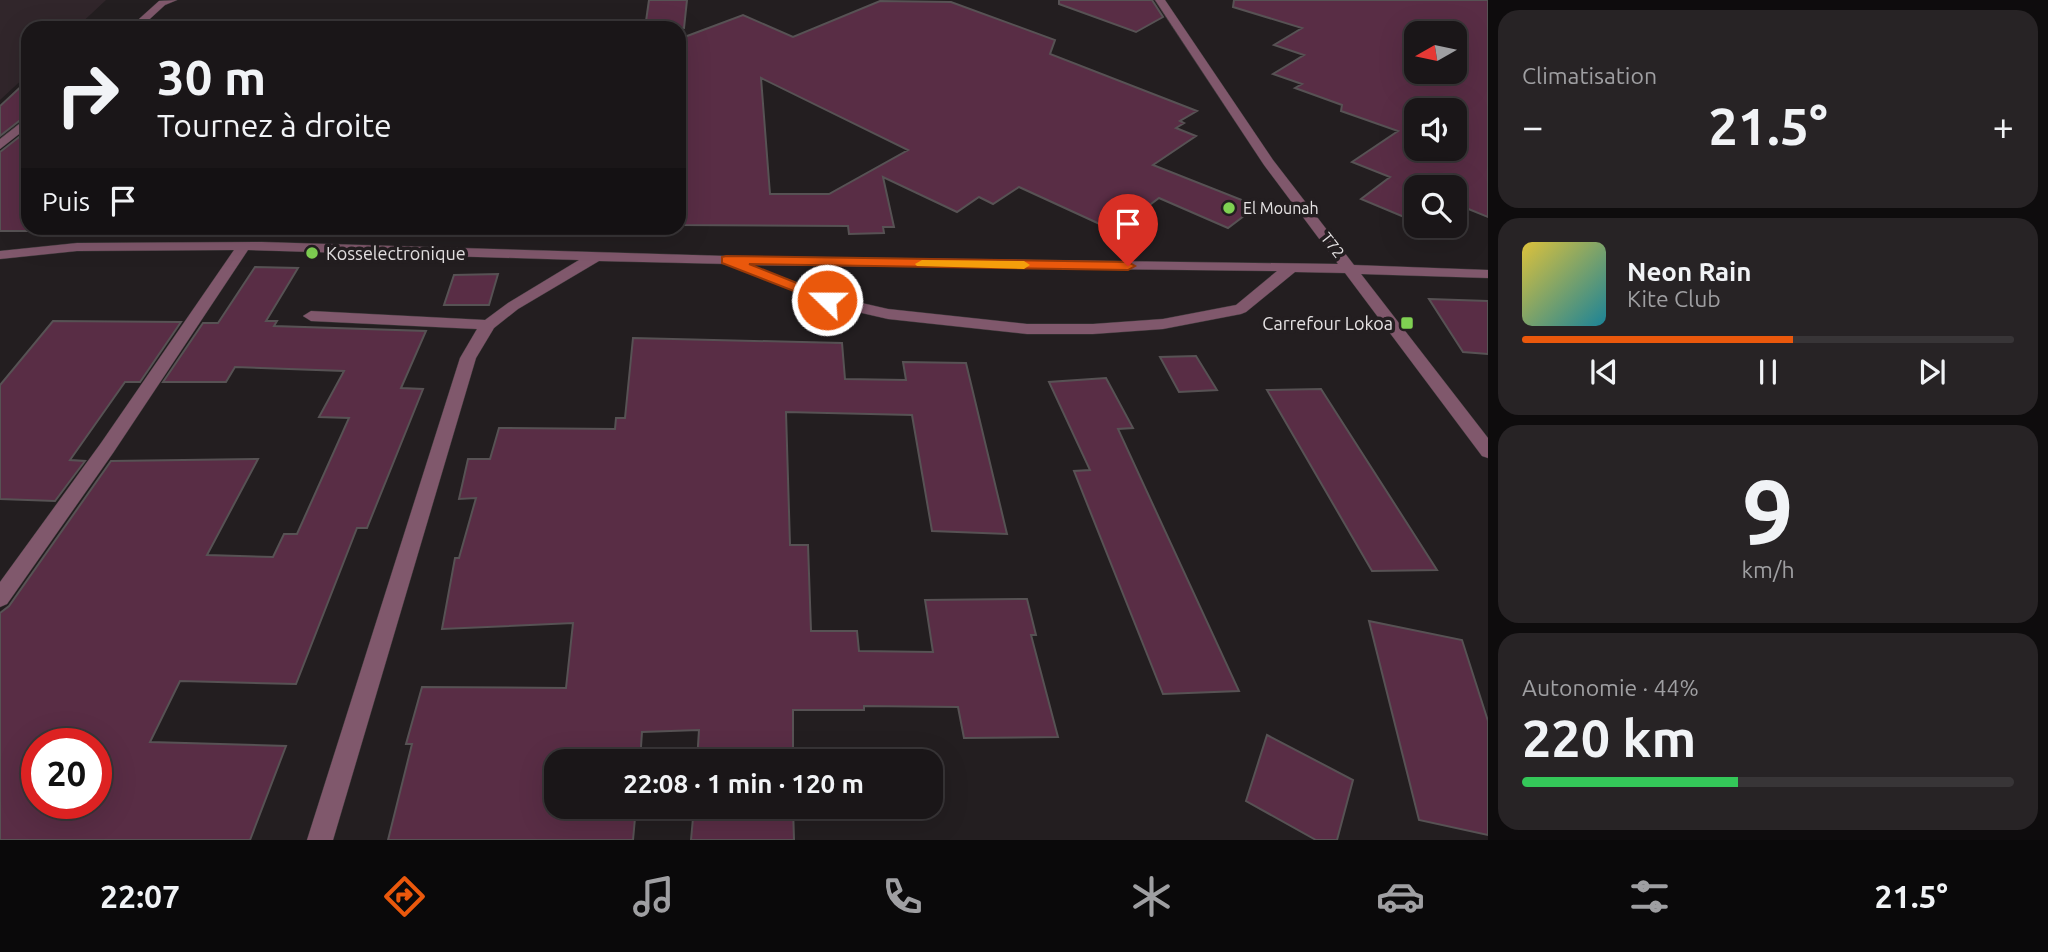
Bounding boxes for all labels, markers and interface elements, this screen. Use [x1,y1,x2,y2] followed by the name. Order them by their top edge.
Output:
[1404,21,1466,84] north arrow
[1404,21,1467,238] map controls
[42,49,133,140] icon: right
[157,49,266,104] text: 30 m
[1522,63,1657,88] text: Climatisation
[1708,97,1828,155] text: 21.5°
[1404,98,1467,161] button: sound
[1522,105,1543,147] text: −
[1993,105,2014,147] text: +
[157,107,392,143] text: Tournez à droite
[1404,175,1467,238] button: search
[104,182,142,220] icon: arrive
[42,187,90,216] text: Puis
[1098,194,1158,266] pin
[1243,199,1319,217] place label: El Mounah
[1221,200,1237,216] marker: El Mounah
[1109,205,1147,243] icon: arrive
[1318,229,1348,261] street label: T72
[326,243,466,263] place label: Kosselectronique
[304,245,320,261] marker: Kosselectronique
[1627,257,1752,286] text: Neon Rain
[790,263,864,337] position arrow
[1627,286,1721,311] text: Kite Club
[1262,313,1393,333] place label: Carrefour Lokoa
[1399,315,1415,331] marker: Carrefour Lokoa
[1585,353,1623,391] icon: previous
[1749,353,1787,391] icon: pause
[1913,353,1951,391] icon: next
[1742,460,1794,562] text: 9
[1741,557,1795,582] text: km/h
[1522,675,1699,700] text: Autonomie · 44%
[1522,709,1696,767] text: 220 km
[21,728,112,819] speed limit sign: 20
[623,769,864,798] text: 22:08 · 1 min · 120 m
[380,872,429,921] icon: directions
[629,872,678,921] icon: music
[878,872,927,921] icon: phone
[1127,872,1176,921] icon: climate
[1376,872,1425,921] icon: car
[1625,872,1674,921] icon: filters
[100,878,180,914] text: 22:07
[1875,878,1948,914] text: 21.5°

